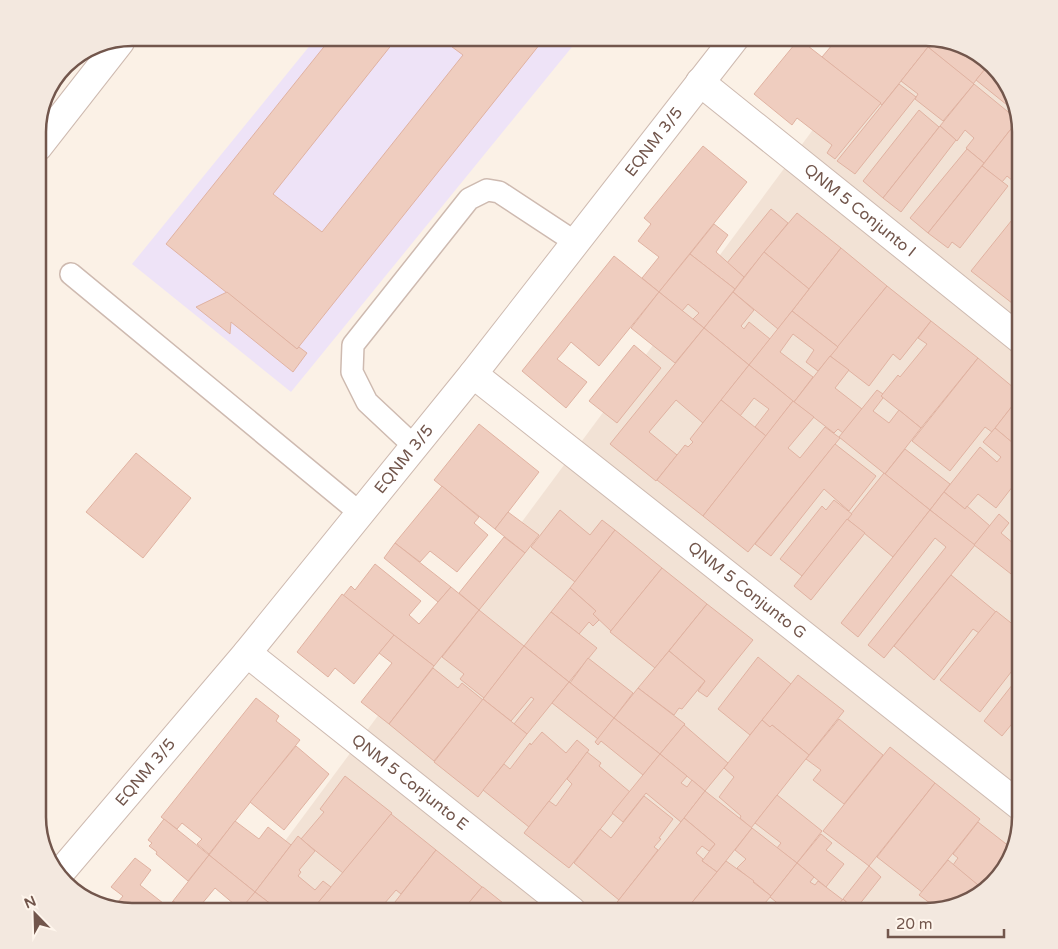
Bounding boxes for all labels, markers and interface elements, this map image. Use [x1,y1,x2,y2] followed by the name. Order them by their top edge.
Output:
[621,103,687,181] street label: EQNM 3/5
[800,159,920,261] street label: QNM 5 Conjunto I
[370,421,438,498] street label: EQNM 3/5
[684,537,810,643] street label: QNM 5 Conjunto G
[347,730,472,835] street label: QNM 5 Conjunto E
[111,734,180,810] street label: EQNM 3/5
[10,889,60,939] north arrow
[22,892,39,913] text: N
[888,906,1004,938] scale bar
[896,915,933,933] text: 20 m

